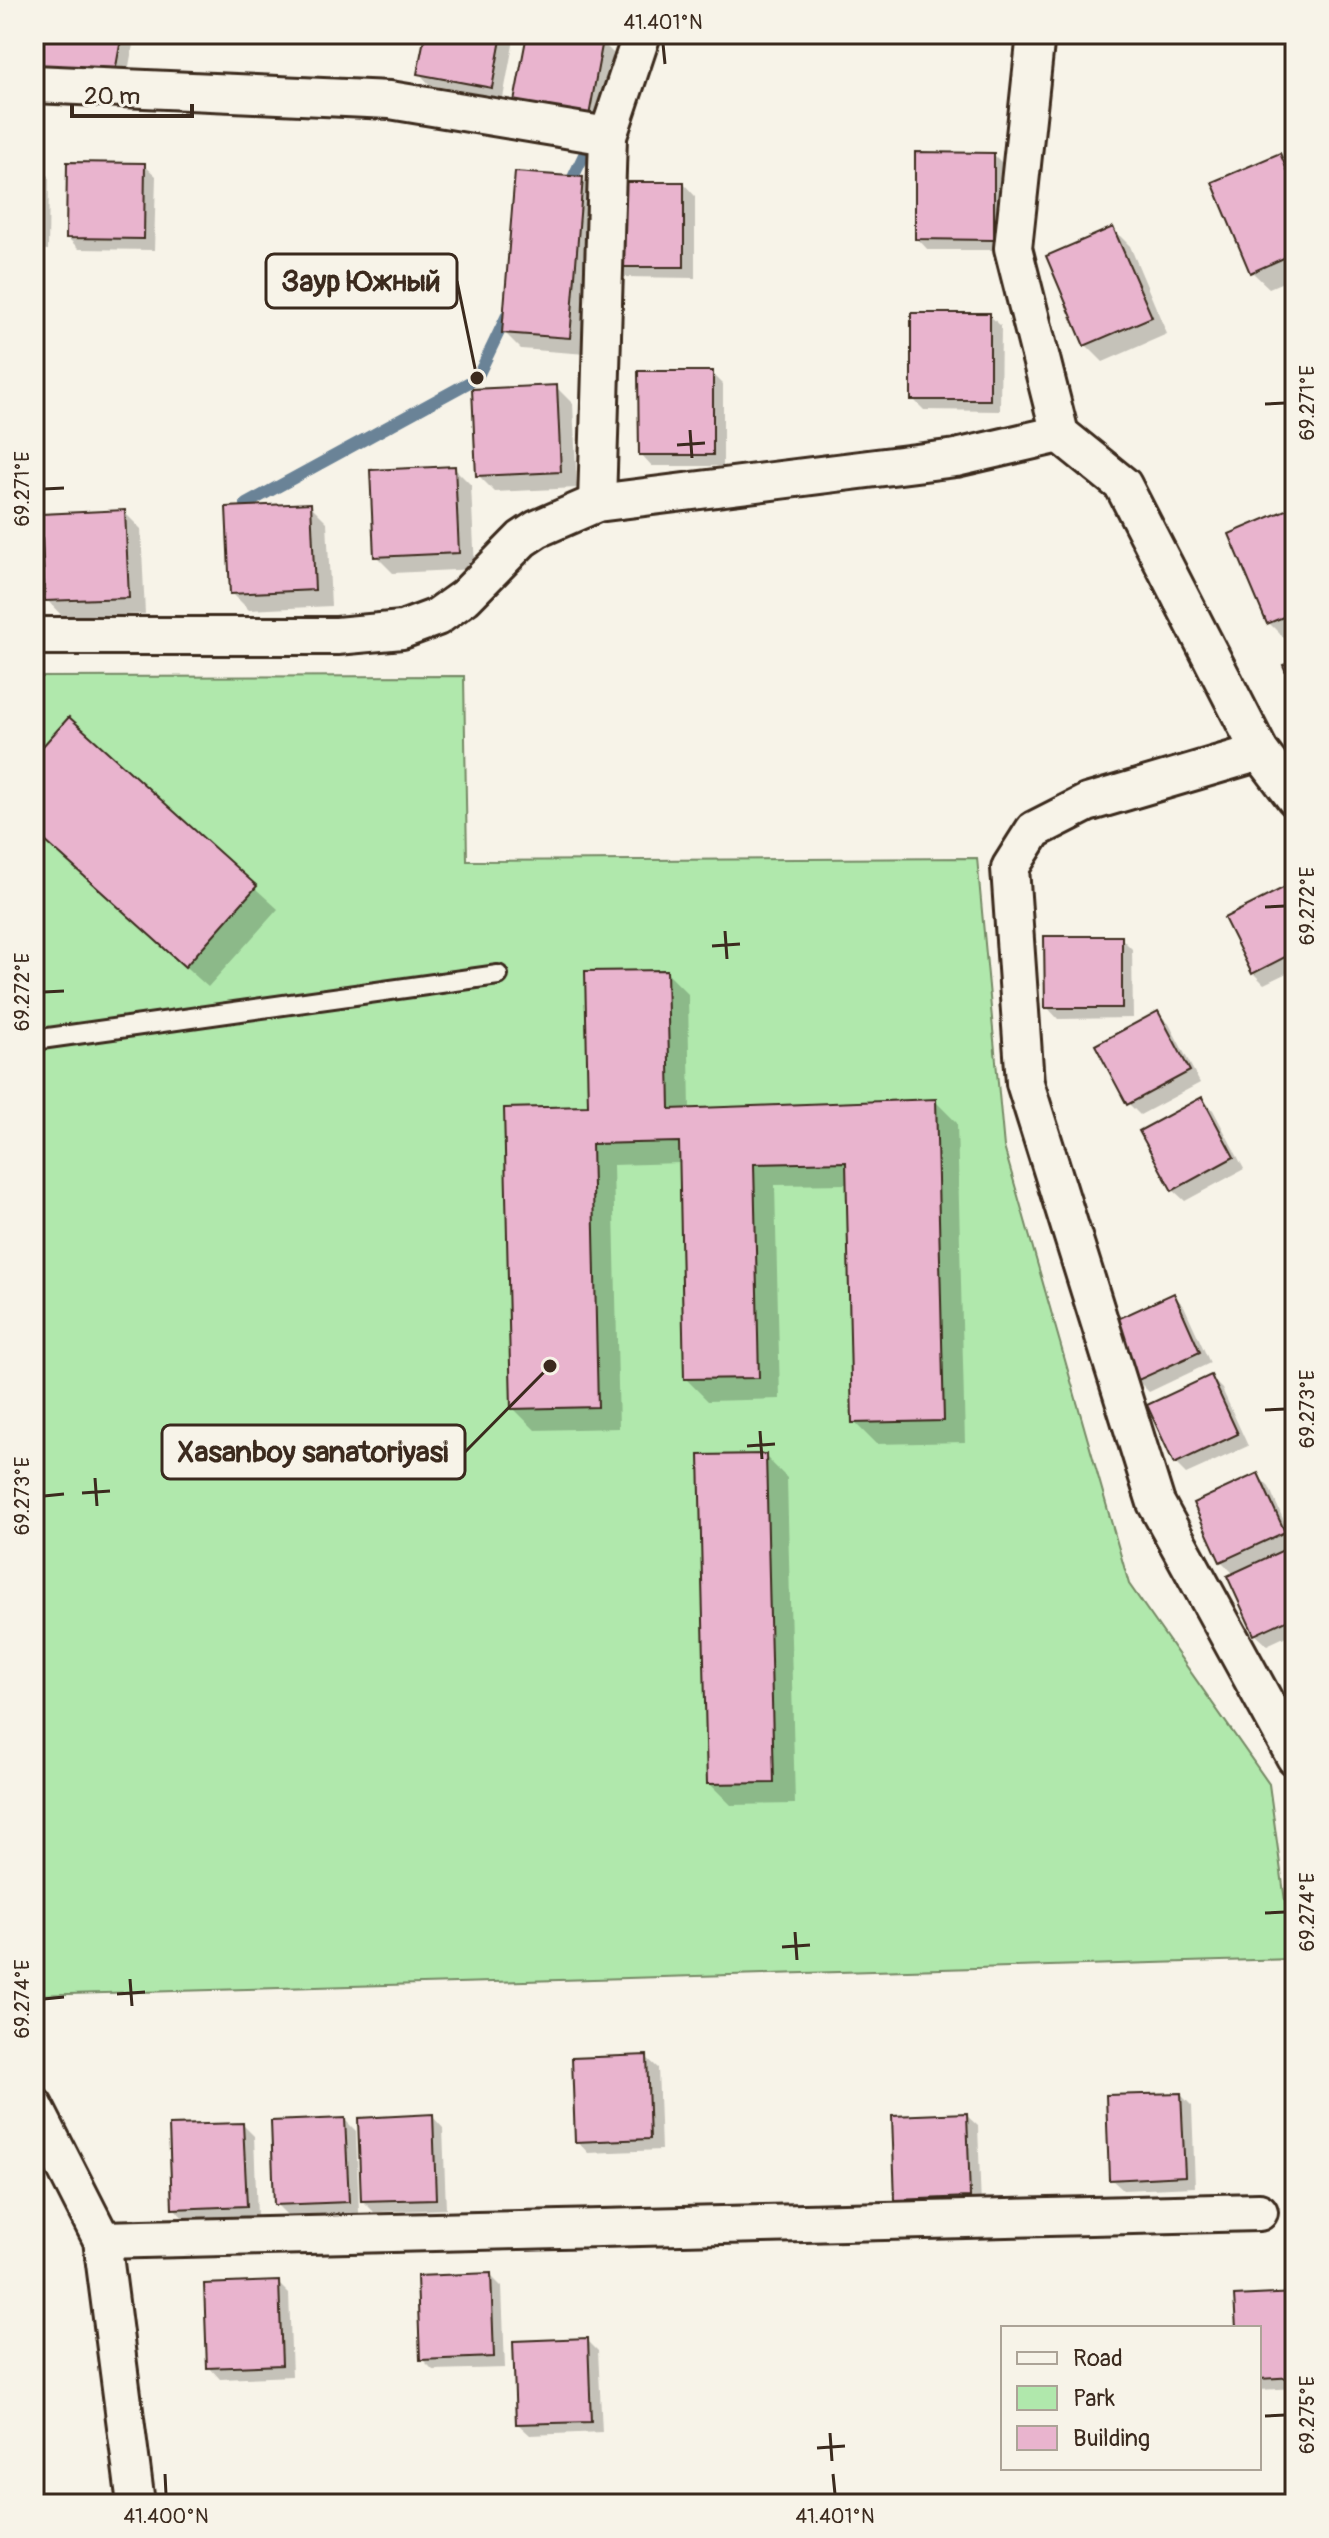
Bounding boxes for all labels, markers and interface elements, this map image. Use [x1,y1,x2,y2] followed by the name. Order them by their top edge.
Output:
[623,10,703,35] text: 41.401°N
[72,68,192,118] scale bar
[84,82,140,111] text: 20 m
[266,254,457,308] callout: Заур Южный
[281,263,441,300] text: Заур Южный
[1295,365,1320,441] text: 69.271°E
[10,451,35,527] text: 69.271°E
[1295,867,1320,945] text: 69.272°E
[10,953,35,1031] text: 69.272°E
[1295,1370,1320,1448] text: 69.273°E
[162,1425,465,1479] callout: Xasanboy sanatoriyasi
[178,1434,448,1471] text: Xasanboy sanatoriyasi
[10,1457,35,1535] text: 69.273°E
[1295,1873,1320,1951] text: 69.274°E
[10,1960,35,2038] text: 69.274°E
[1001,2326,1261,2470] legend
[1073,2344,1123,2373] text: Road
[1295,2376,1320,2454] text: 69.275°E
[1073,2384,1115,2413] text: Park
[1073,2424,1150,2453] text: Building
[124,2504,209,2529] text: 41.400°N
[795,2504,875,2529] text: 41.401°N

